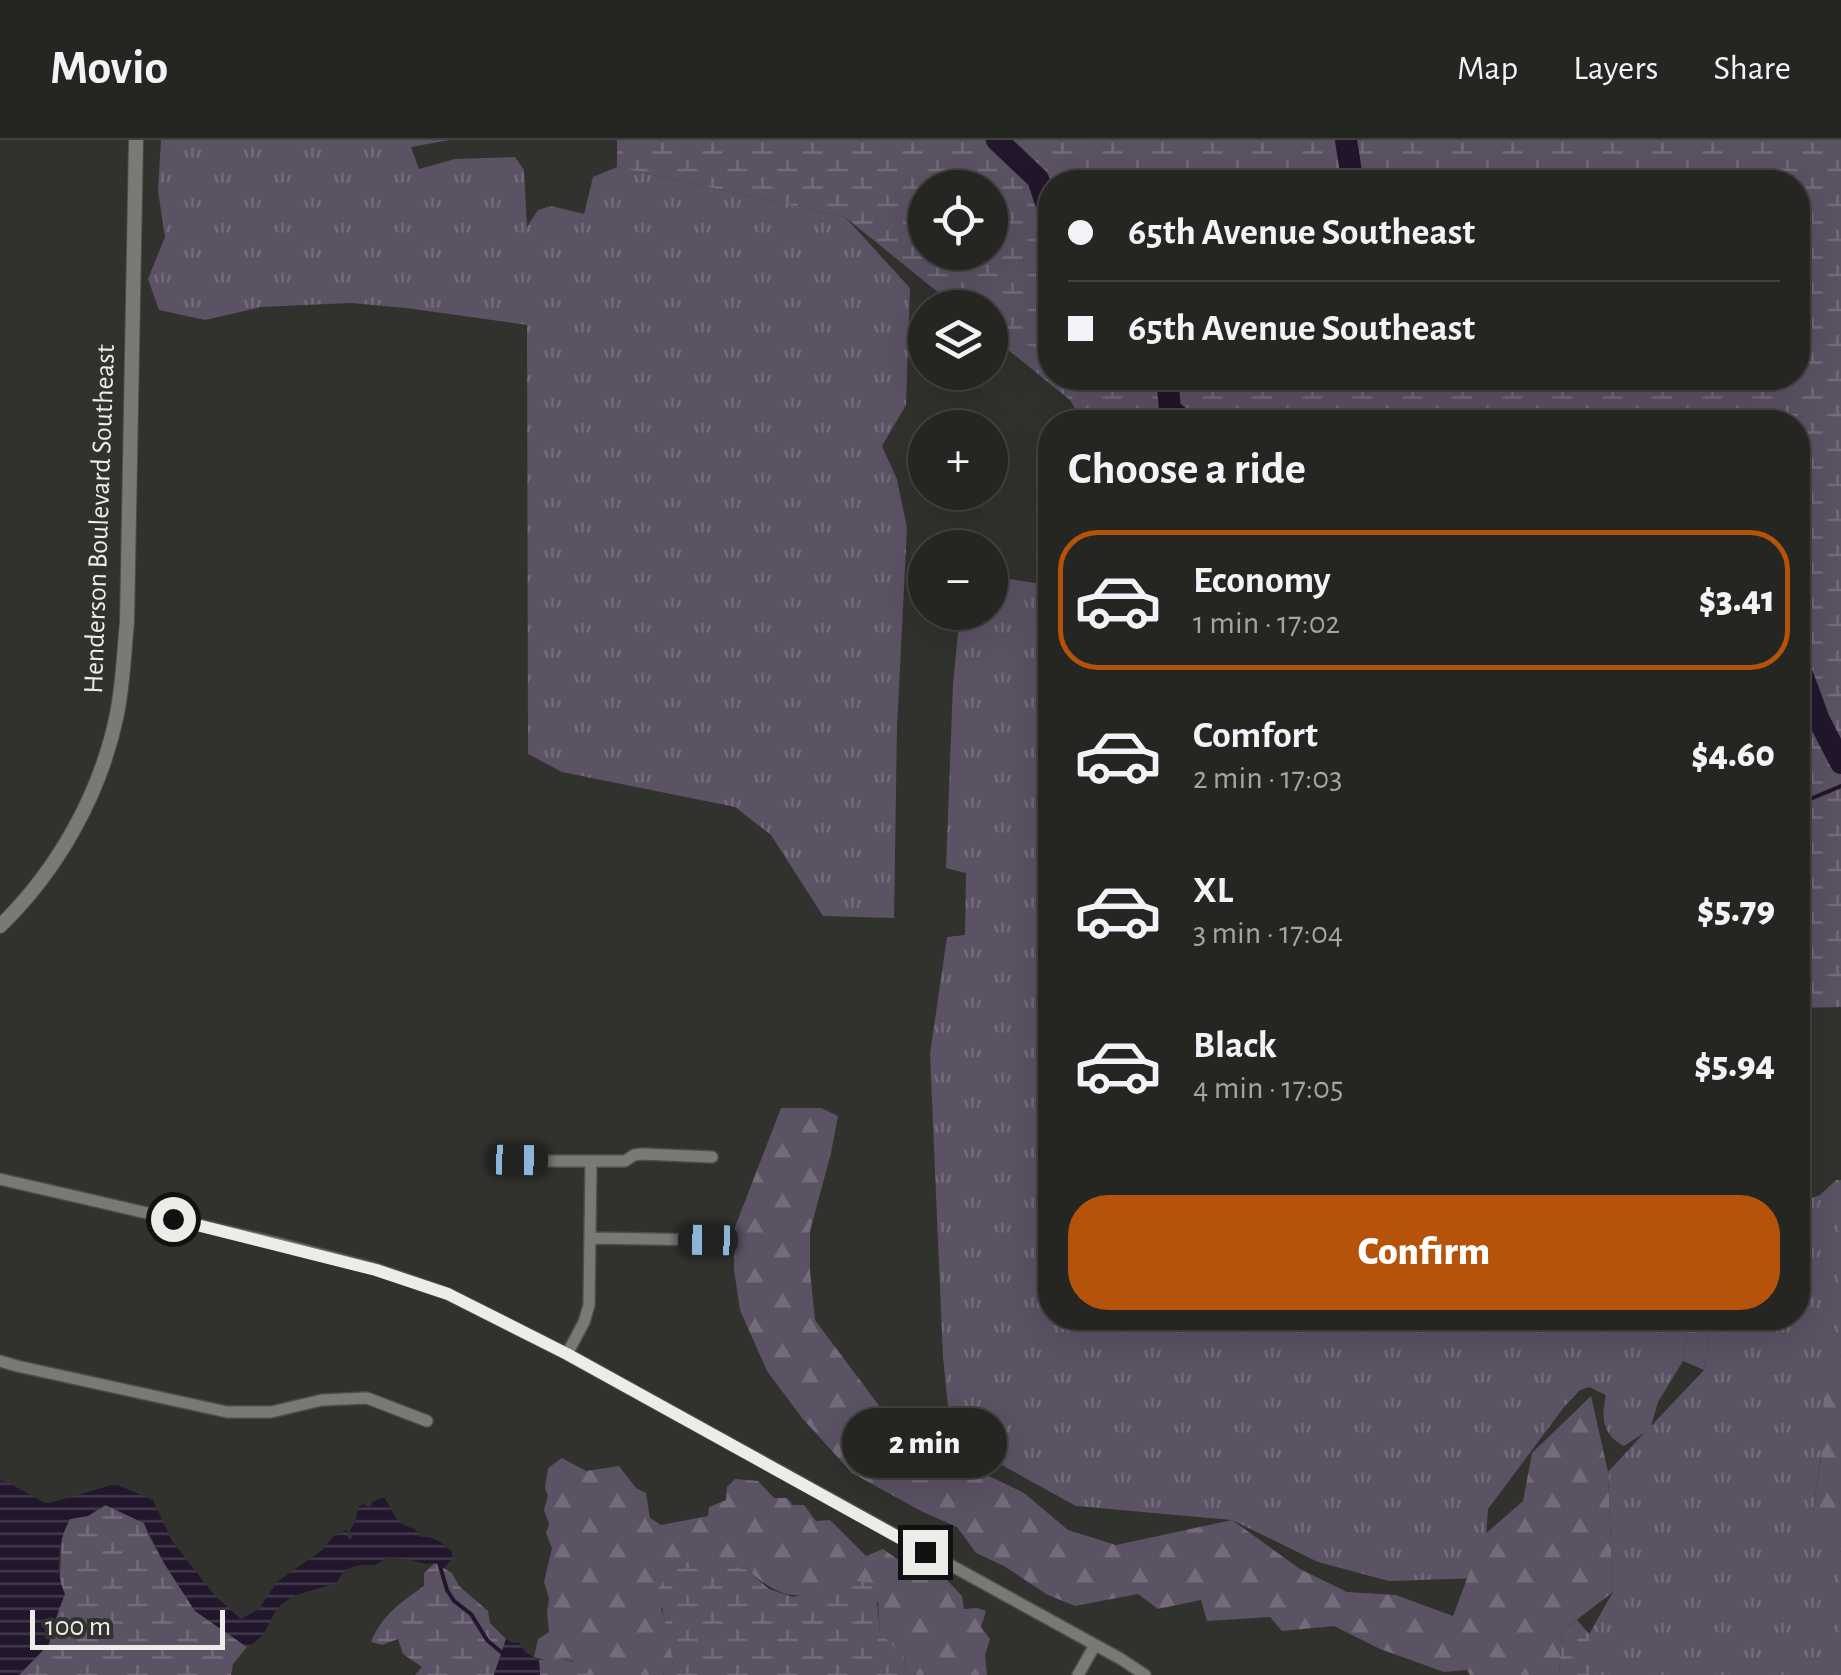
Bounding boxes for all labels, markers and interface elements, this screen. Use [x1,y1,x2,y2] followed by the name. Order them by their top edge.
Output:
[50,45,168,93] text: Movio
[1457,51,1518,86] text: Map
[1573,51,1658,86] text: Layers
[1713,51,1791,86] text: Share
[908,170,1008,630] map controls
[908,170,1008,270] button: locate
[1128,214,1475,252] text: 65th Avenue Southeast
[908,290,1008,390] button: layers
[1128,310,1475,348] text: 65th Avenue Southeast
[80,344,120,694] street label: Henderson Boulevard Southeast
[908,410,1008,510] button: +
[1068,447,1306,492] text: Choose a ride
[908,530,1008,630] button: −
[1073,555,1163,645] icon: car
[1193,562,1331,600] text: Economy
[1699,581,1775,619] text: $3.41
[1193,607,1340,639] text: 1 min · 17:02
[1073,710,1163,800] icon: car
[1193,717,1318,755] text: Comfort
[1691,736,1775,774] text: $4.60
[1193,762,1342,794] text: 2 min · 17:03
[1073,865,1163,955] icon: car
[1193,872,1233,910] text: XL
[1697,891,1775,929] text: $5.79
[1193,917,1343,949] text: 3 min · 17:04
[1073,1020,1163,1110] icon: car
[1193,1027,1277,1065] text: Black
[1694,1046,1775,1084] text: $5.94
[1193,1072,1343,1104] text: 4 min · 17:05
[488,1144,548,1176] car
[1068,1195,1780,1310] button: Confirm
[151,1197,196,1242] route start
[678,1224,738,1256] car
[842,1407,1008,1477] callout: 2 min
[889,1427,960,1459] text: 2 min
[903,1530,948,1575] route end
[30,1605,225,1650] scale bar
[45,1613,111,1641] text: 100 m

